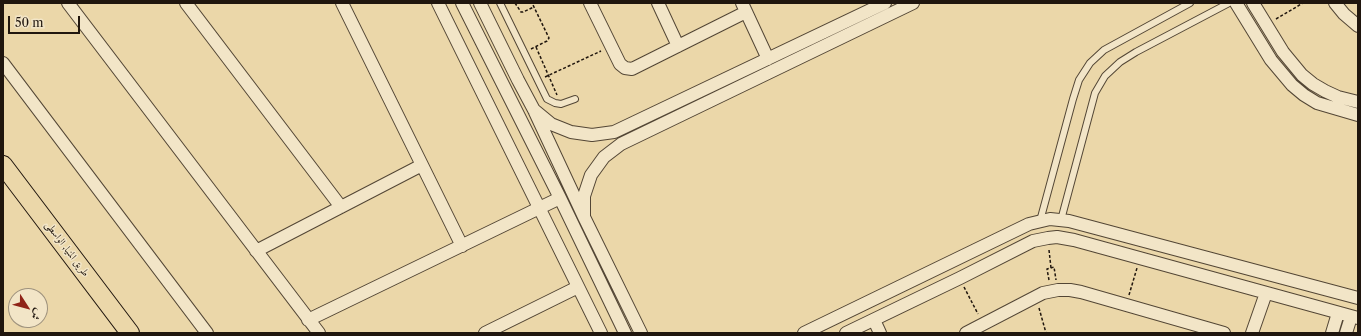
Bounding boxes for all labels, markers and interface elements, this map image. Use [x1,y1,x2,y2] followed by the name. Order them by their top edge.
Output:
[10,8,82,34] scale bar
[15,15,44,30] text: 50 m
[42,219,92,279] street label: طريق المنيا, الواسطى
[8,288,48,328] north arrow
[28,306,46,323] text: ش

